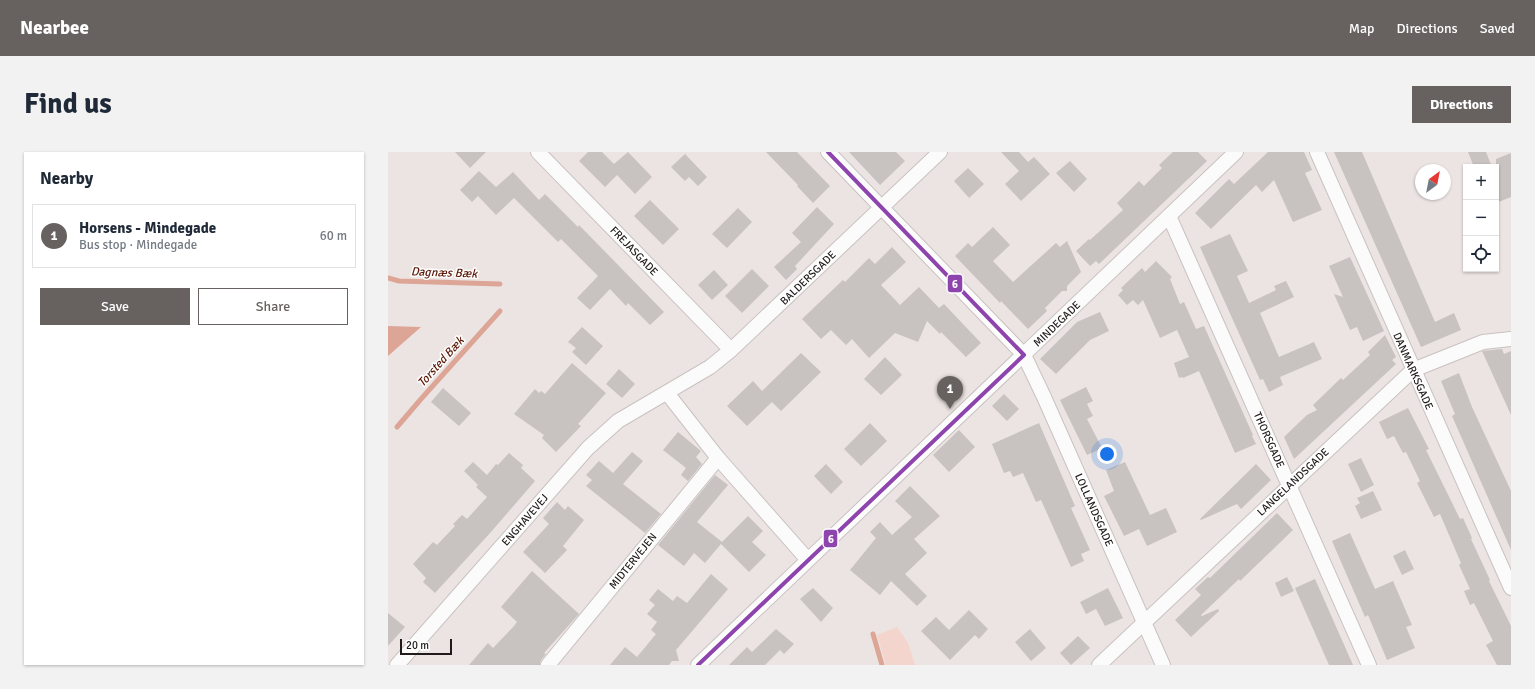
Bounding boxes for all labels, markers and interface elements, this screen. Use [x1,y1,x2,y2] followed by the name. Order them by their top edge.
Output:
[20,16,89,40] text: Nearbee
[1349,20,1375,37] text: Map
[1397,20,1458,37] text: Directions
[1480,20,1515,37] text: Saved
[1412,86,1511,123] button: Directions
[24,87,112,121] text: Find us
[1415,164,1451,200] north arrow
[1463,164,1499,272] map controls
[1463,164,1499,200] button: +
[40,168,93,189] text: Nearby
[1463,200,1499,236] button: −
[79,219,216,237] text: Horsens - Mindegade
[607,224,661,278] street label: FREJASGADE
[50,228,58,244] text: 1
[320,228,347,244] text: 60 m
[1463,236,1499,272] button: locate
[79,237,197,253] text: Bus stop · Mindegade
[778,248,838,308] street label: BALDERSGADE
[411,264,478,282] water label: Dagnæs Bæk
[947,274,963,293] line badge: 6
[952,278,958,291] text: 6
[40,288,190,325] button: Save
[198,288,348,325] button: Share
[1031,298,1083,350] street label: MINDEGADE
[1390,330,1436,412] street label: DANMARKSGADE
[414,333,468,390] water label: Torsted Bæk
[937,376,963,409] pin: 1
[1251,410,1287,470] street label: THORSGADE
[1097,444,1117,464] your location
[1254,445,1332,519] street label: LANGELANDSGADE
[1072,471,1116,549] street label: LOLLANDSGADE
[499,491,551,549] street label: ENGHAVEVEJ
[823,529,838,548] line badge: 6
[606,530,660,592] street label: MIDTERVEJEN
[828,533,834,546] text: 6
[400,637,452,656] scale bar
[406,639,429,652] text: 20 m

